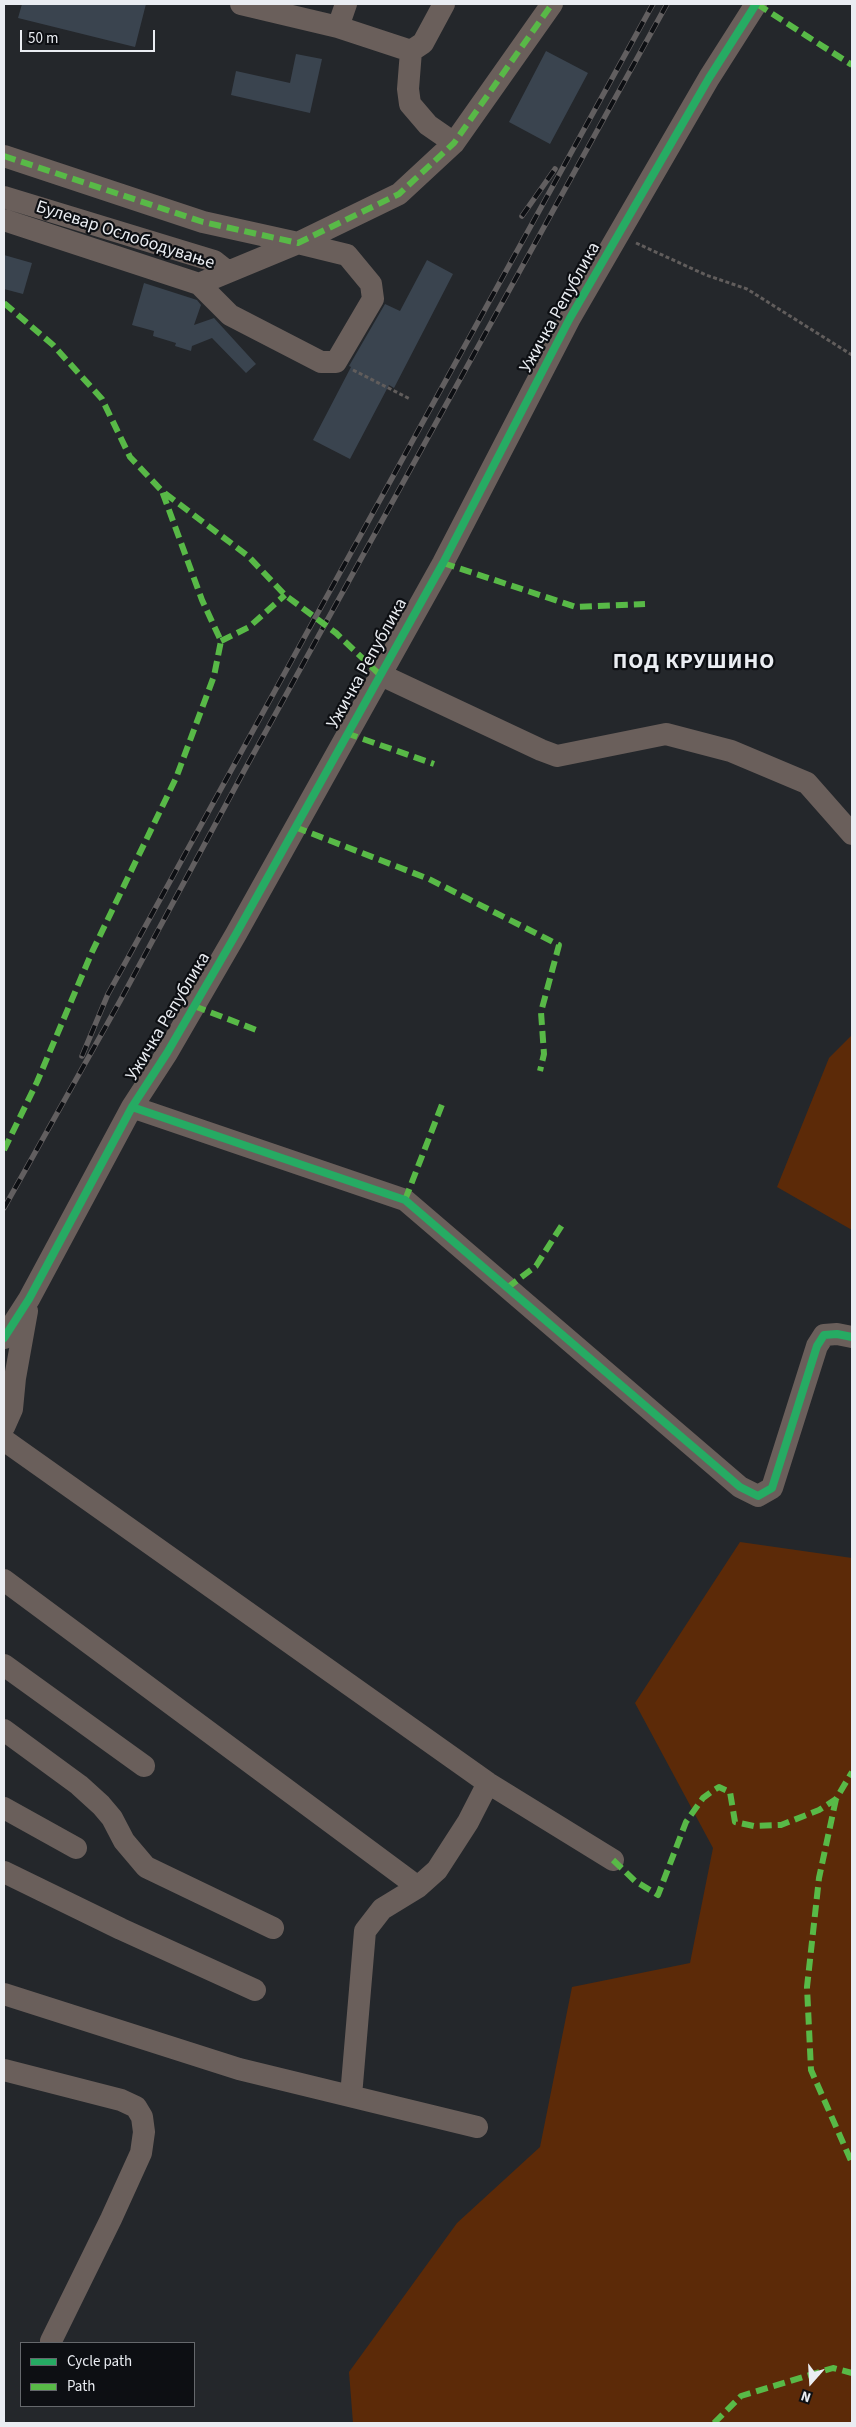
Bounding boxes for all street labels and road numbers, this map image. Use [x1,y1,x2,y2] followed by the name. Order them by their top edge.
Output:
[33,197,217,275] street label: Булевар Ослободување
[516,239,606,377] street label: Ужичка Република
[323,595,413,733] street label: Ужичка Република
[122,949,216,1085] street label: Ужичка Република

